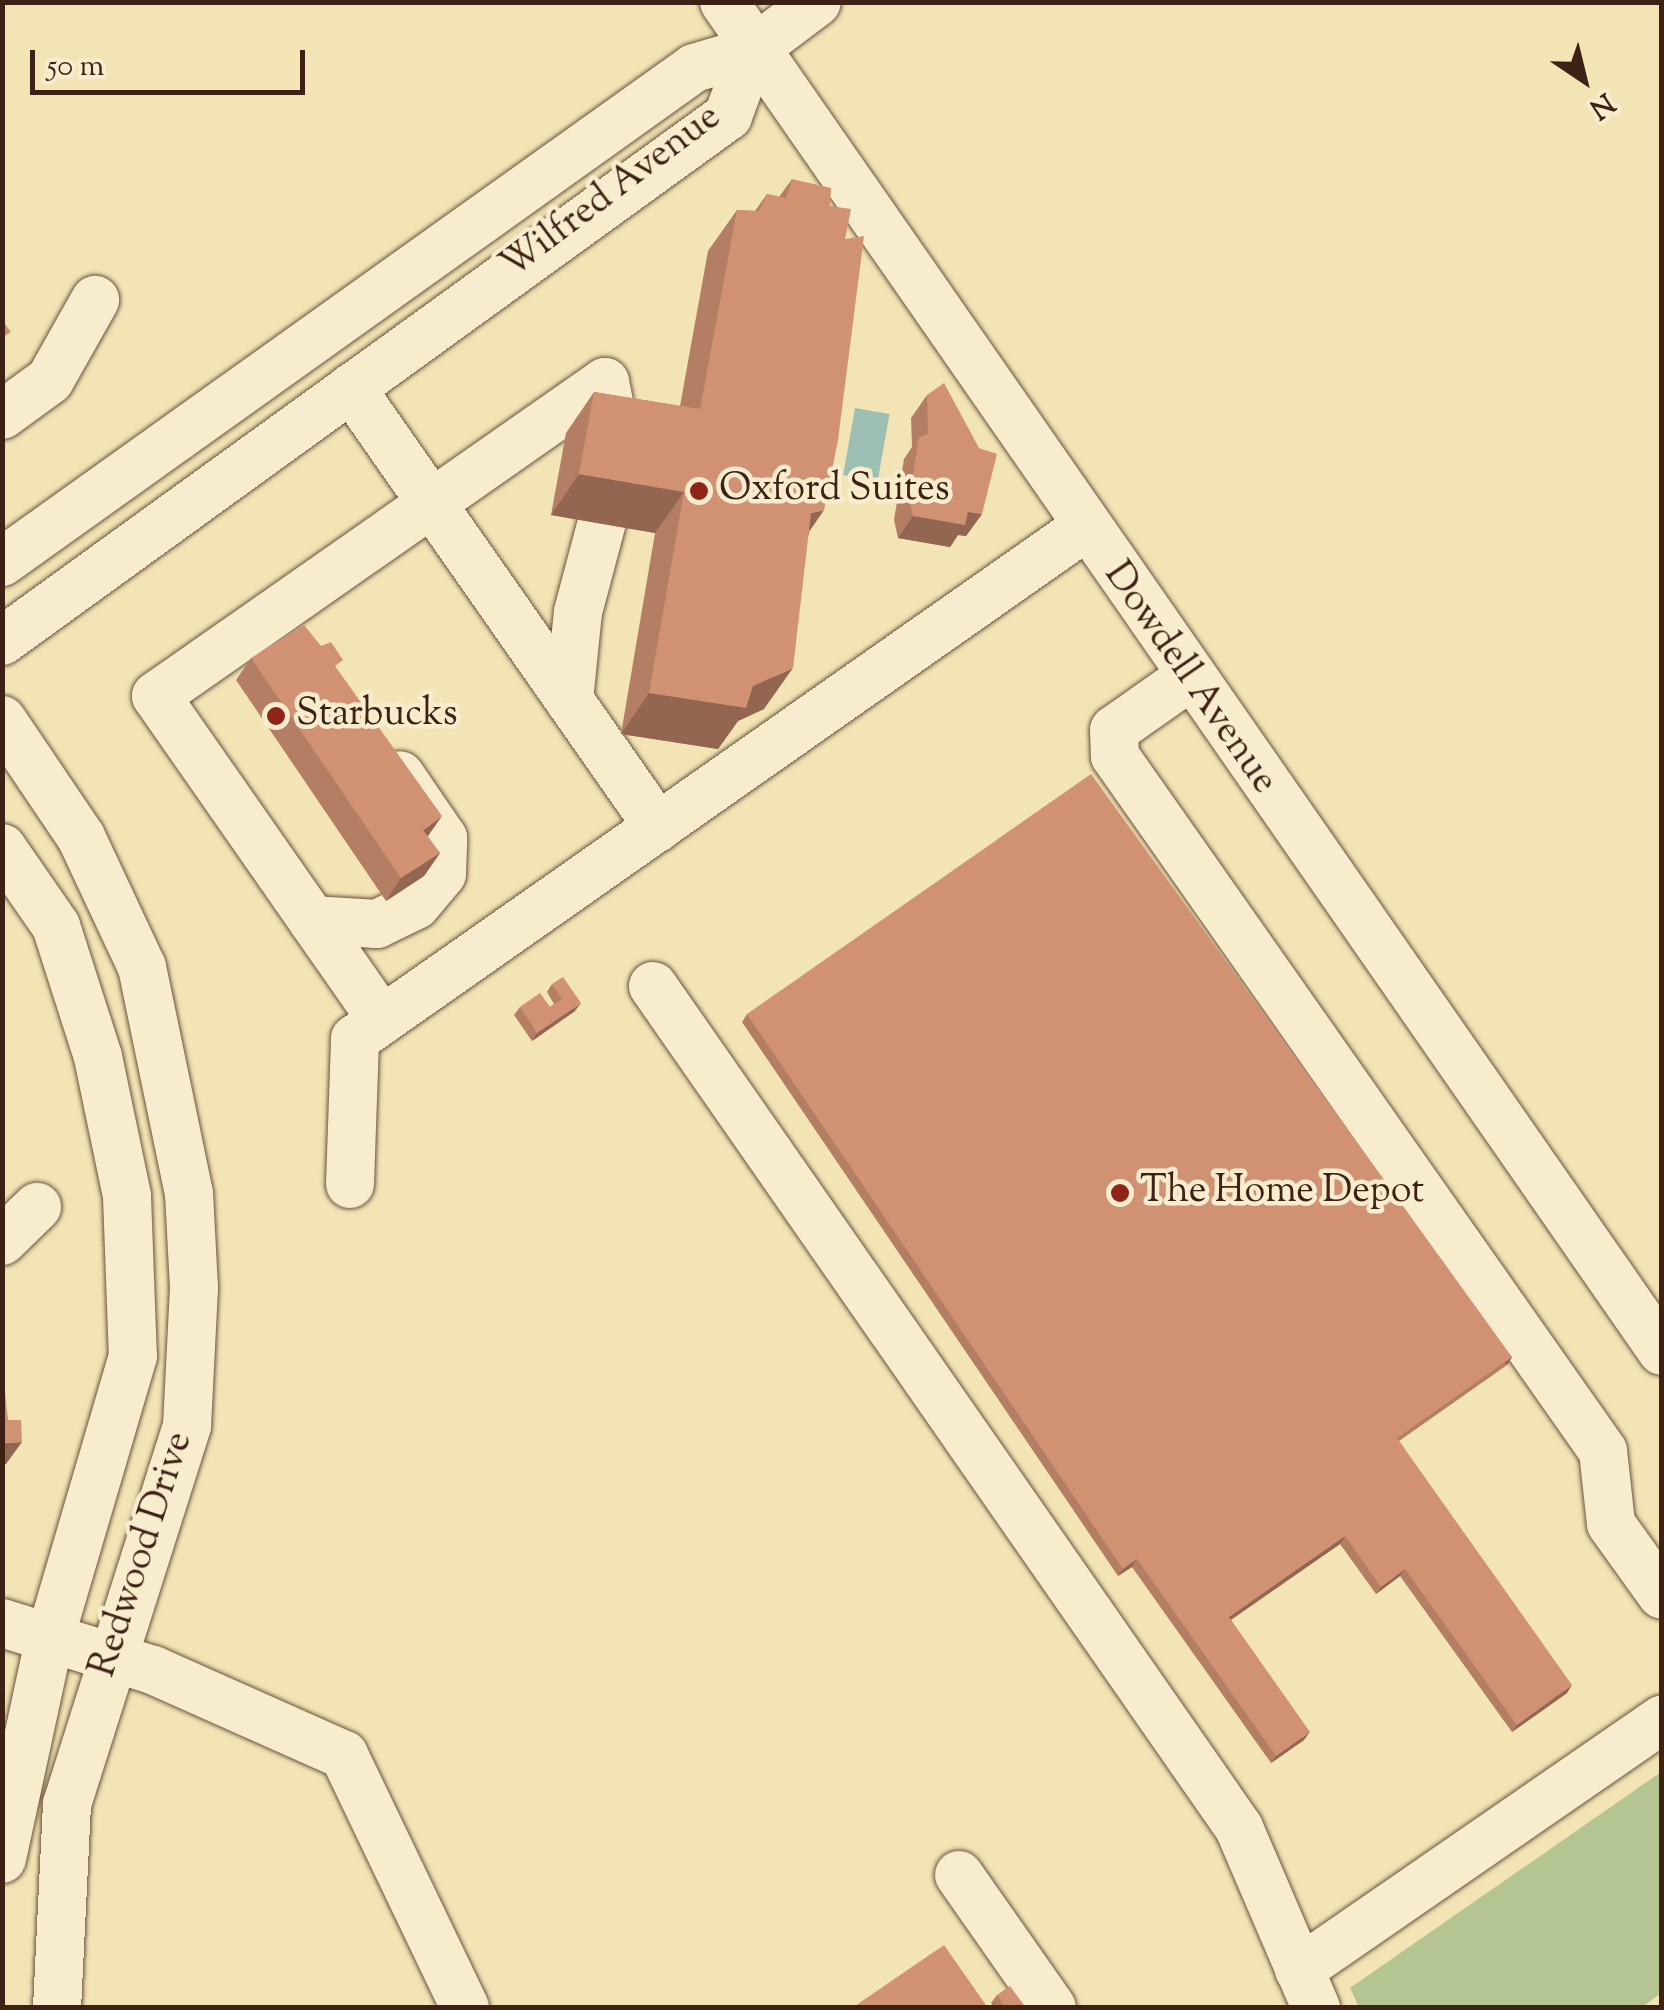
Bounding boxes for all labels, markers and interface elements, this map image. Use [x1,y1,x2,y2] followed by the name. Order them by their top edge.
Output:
[35,30,310,92] scale bar
[1534,30,1634,130] north arrow
[47,46,104,89] text: 50 m
[1581,82,1622,127] text: N
[493,96,731,290] street label: Wilfred Avenue
[719,468,950,514] place label: Oxford Suites
[688,480,710,502] marker: Oxford Suites
[1092,555,1286,803] street label: Dowdell Avenue
[296,693,458,739] place label: Starbucks
[265,705,287,727] marker: Starbucks
[1140,1170,1424,1216] place label: The Home Depot
[1109,1182,1131,1204] marker: The Home Depot
[82,1427,204,1683] street label: Redwood Drive

